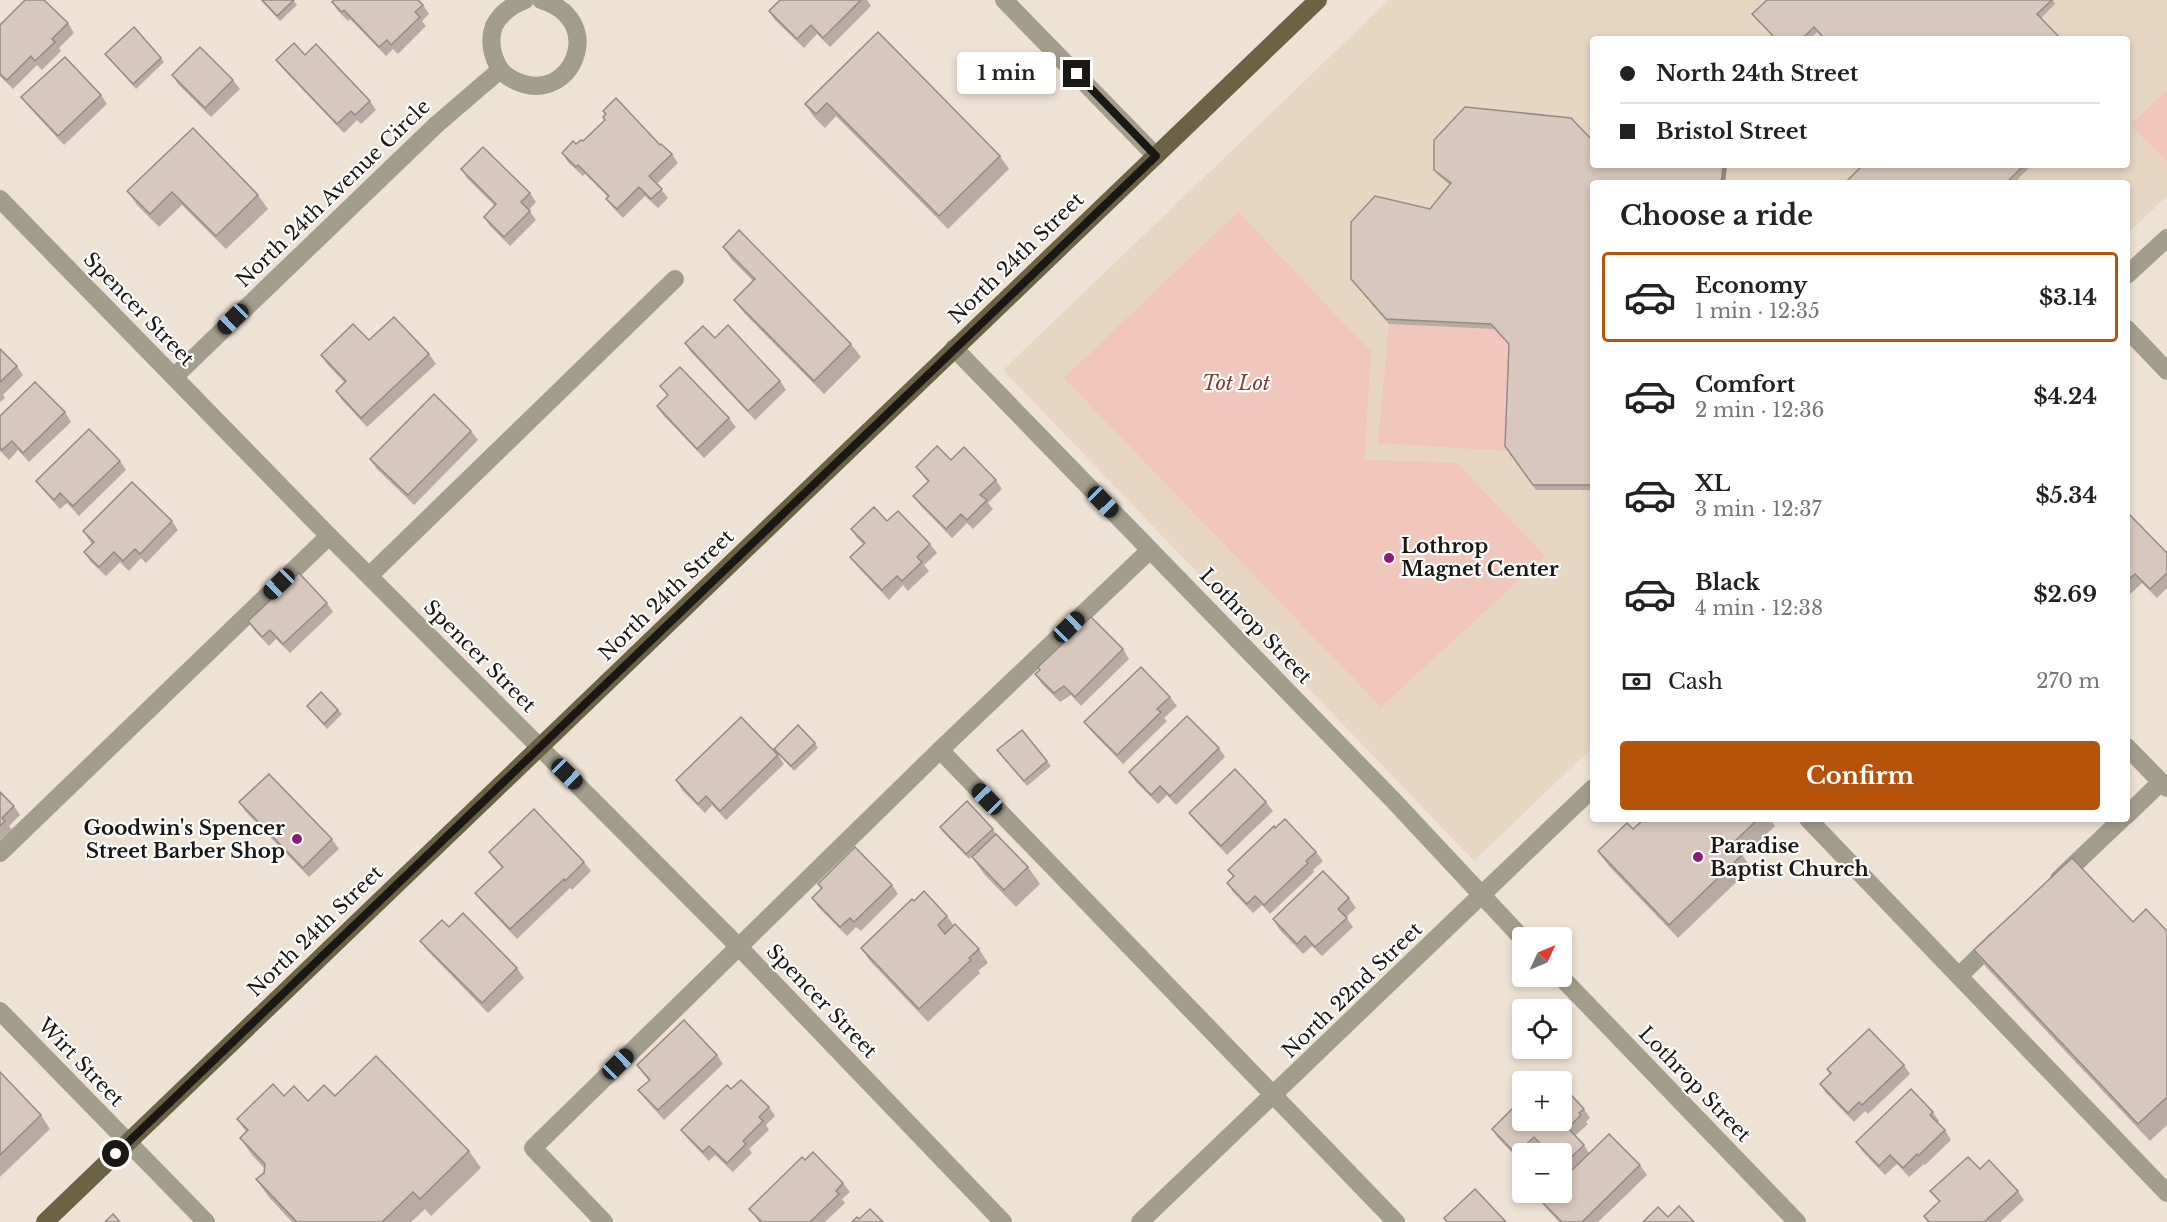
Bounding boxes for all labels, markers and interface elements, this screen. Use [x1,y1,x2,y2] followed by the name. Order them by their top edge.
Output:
[957,53,1056,95] callout: 1 min
[1063,60,1090,87] route end
[1656,60,1858,87] text: North 24th Street
[978,61,1035,85] text: 1 min
[231,94,435,292] street label: North 24th Avenue Circle
[1656,118,1807,145] text: Bristol Street
[944,187,1089,329] street label: North 24th Street
[1620,199,1813,232] text: Choose a ride
[79,247,200,371] street label: Spencer Street
[1623,270,1677,324] icon: car
[1695,272,1807,299] text: Economy
[2039,284,2097,311] text: $3.14
[1695,299,1820,323] text: 1 min · 12:35
[214,300,252,338] car
[1623,369,1677,423] icon: car
[1202,371,1271,395] park label: Tot Lot
[1695,371,1795,398] text: Comfort
[2034,383,2097,410] text: $4.24
[1695,398,1824,422] text: 2 min · 12:36
[1623,468,1677,522] icon: car
[1695,470,1730,497] text: XL
[2035,482,2097,509] text: $5.34
[1084,483,1122,521] car
[1695,497,1822,521] text: 3 min · 12:37
[594,524,739,666] street label: North 24th Street
[1401,534,1559,581] place label: Lothrop Magnet Center
[1382,551,1396,565] marker: Lothrop Magnet Center
[1195,563,1317,689] street label: Lothrop Street
[260,565,298,603] car
[1623,567,1677,621] icon: car
[1695,569,1760,596] text: Black
[2033,581,2097,608] text: $2.69
[419,595,541,717] street label: Spencer Street
[1695,596,1823,620] text: 4 min · 12:38
[1050,608,1088,646] car
[1620,665,1653,698] icon: cash
[1668,668,1723,695] text: Cash
[2036,669,2100,693] text: 270 m
[1620,741,2100,810] button: Confirm
[548,755,586,793] car
[968,780,1006,818] car
[83,816,285,863] place label: Goodwin's Spencer Street Barber Shop
[290,832,304,846] marker: Goodwin's Spencer Street Barber Shop
[1710,834,1870,881] place label: Paradise Baptist Church
[1691,850,1705,864] marker: Paradise Baptist Church
[243,860,388,1002] street label: North 24th Street
[1277,917,1427,1063] street label: North 22nd Street
[1512,927,1572,987] north arrow
[1512,927,1572,1203] map controls
[762,939,883,1063] street label: Spencer Street
[1512,999,1572,1059] button: locate
[32,1012,129,1111] street label: Wirt Street
[1634,1021,1756,1147] street label: Lothrop Street
[599,1045,637,1083] car
[1512,1071,1572,1131] button: +
[102,1140,129,1167] route start
[1512,1143,1572,1203] button: −

